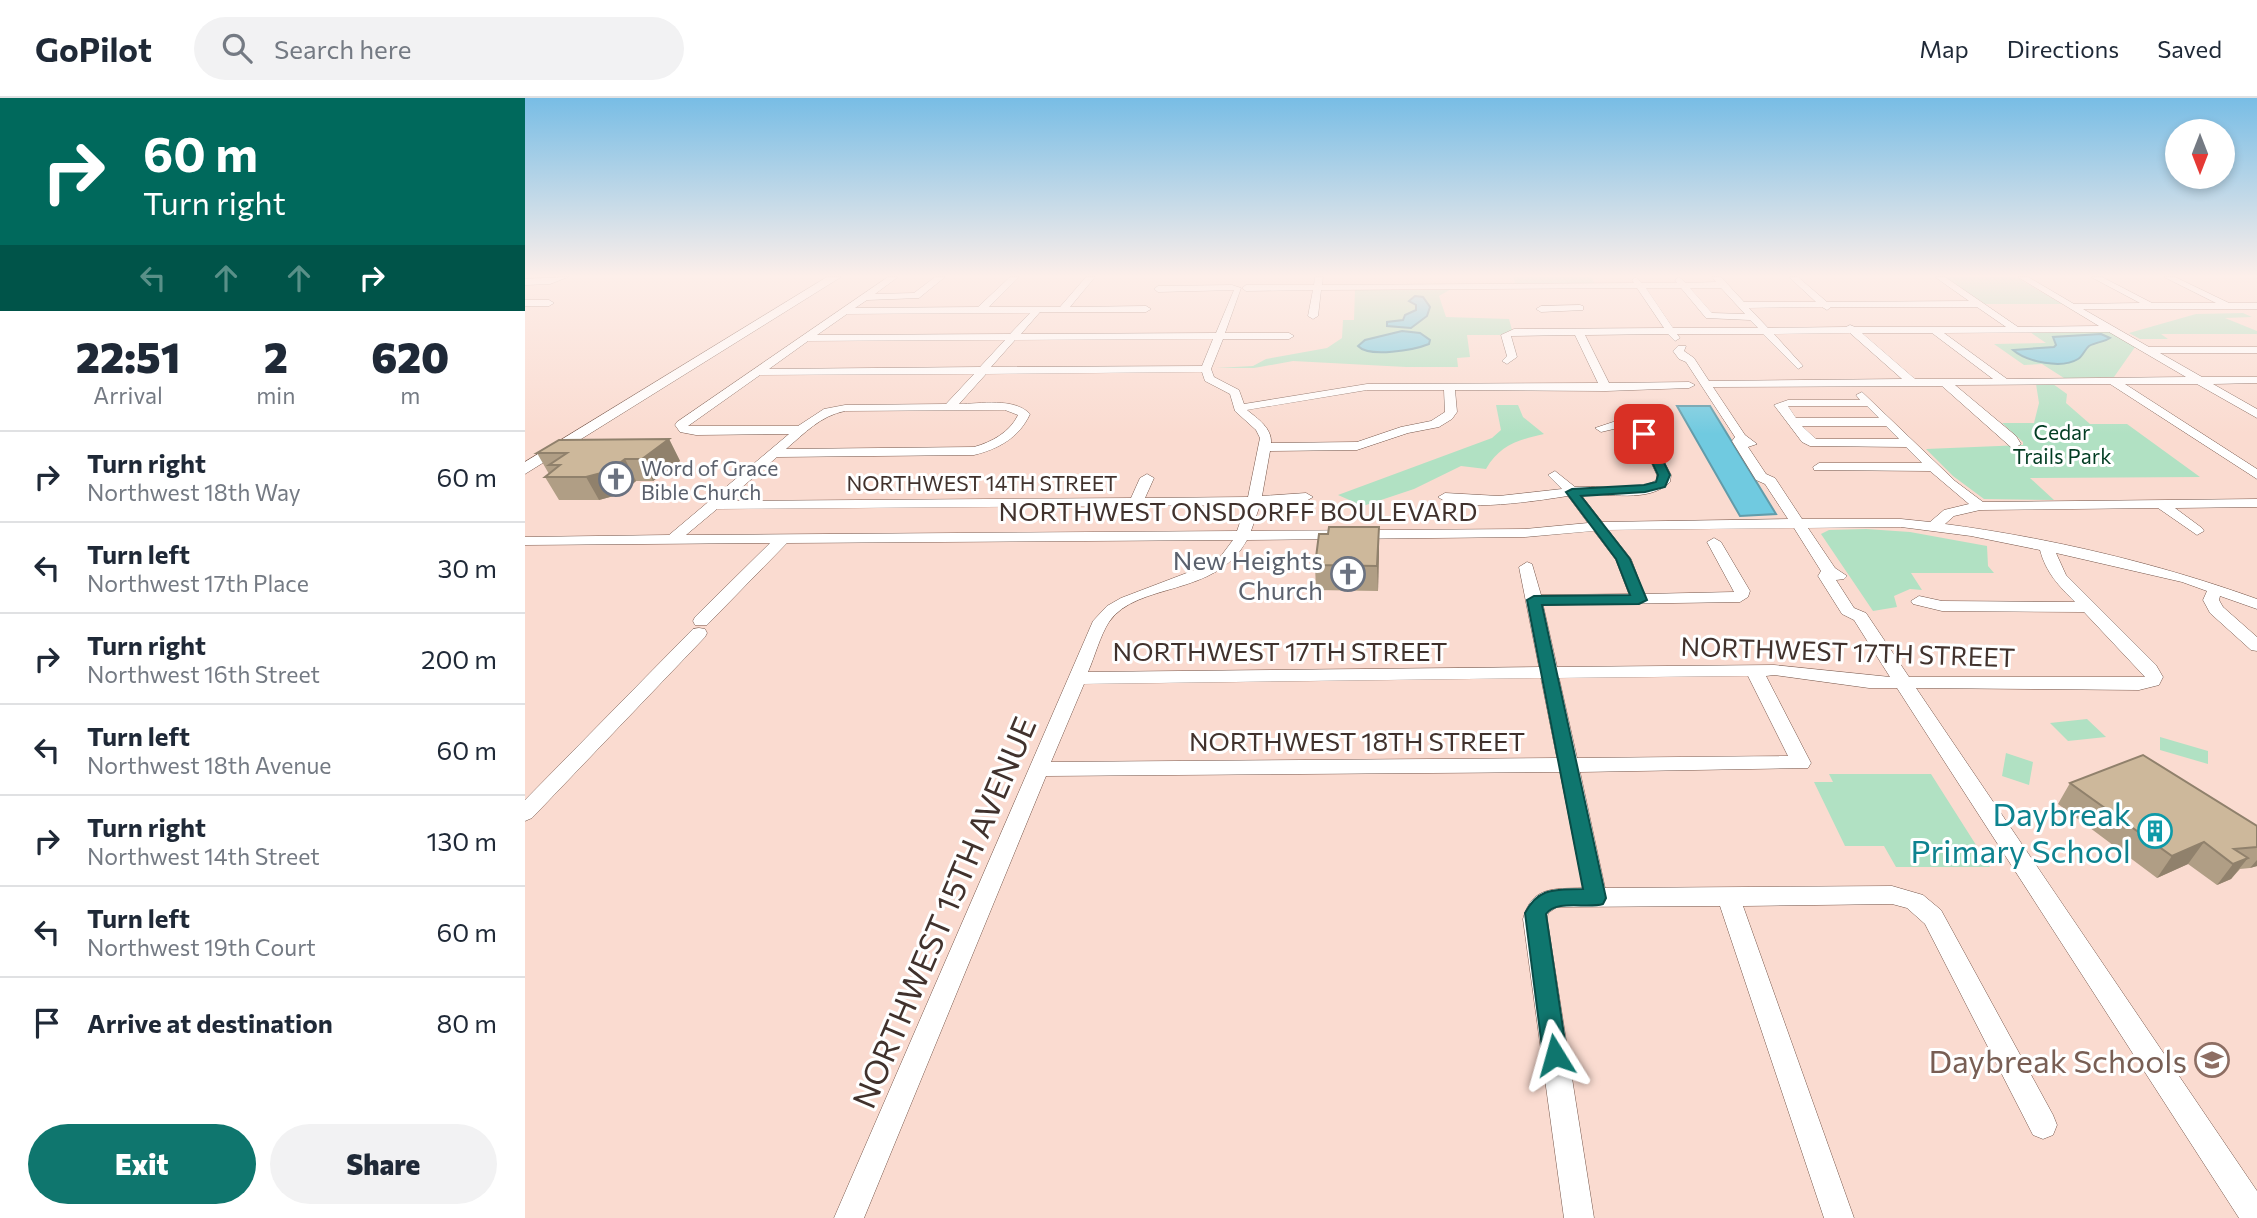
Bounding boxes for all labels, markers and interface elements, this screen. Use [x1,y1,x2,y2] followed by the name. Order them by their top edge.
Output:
[194,17,684,80] search box
[35,28,152,69] text: GoPilot
[218,29,256,67] icon: search
[274,33,411,64] text: Search here
[1919,34,1969,63] text: Map
[2007,34,2119,63] text: Directions
[2157,34,2222,63] text: Saved
[2165,119,2235,189] north arrow
[2165,119,2235,189] map controls
[143,122,258,182] text: 60 m
[28,126,119,217] icon: right
[143,182,286,222] text: Turn right
[134,259,172,297] icon: left
[207,259,245,297] icon: ahead
[280,259,318,297] icon: ahead
[353,259,391,297] icon: right
[76,330,180,382] text: 22:51
[264,330,288,382] text: 2
[371,330,449,382] text: 620
[93,381,163,409] text: Arrival
[256,381,295,409] text: min
[400,381,420,409] text: m
[1614,404,1674,464] pin
[1625,415,1663,453] icon: arrive
[2012,419,2112,468] park label: Cedar Trails Park
[87,447,206,478] text: Turn right
[641,455,778,504] place label: Word of Grace Bible Church
[28,458,66,496] icon: right
[597,460,635,498] church icon: Word of Grace Bible Church
[437,461,497,492] text: 60 m
[846,470,1118,495] street label: NORTHWEST 14TH STREET
[87,478,301,506] text: Northwest 18th Way
[999,495,1477,526] street label: NORTHWEST ONSDORFF BOULEVARD
[87,538,190,569] text: Turn left
[1173,544,1323,605] place label: New Heights Church
[28,549,66,587] icon: left
[438,552,497,583] text: 30 m
[1329,555,1367,593] church icon: New Heights Church
[87,569,309,597] text: Northwest 17th Place
[87,629,206,660] text: Turn right
[1680,630,2016,672] street label: NORTHWEST 17TH STREET
[1113,635,1447,666] street label: NORTHWEST 17TH STREET
[28,640,66,678] icon: right
[421,643,497,674] text: 200 m
[87,660,320,688] text: Northwest 16th Street
[842,710,1044,1114] street label: NORTHWEST 15TH AVENUE
[87,720,190,751] text: Turn left
[1189,725,1525,756] street label: NORTHWEST 18TH STREET
[28,731,66,769] icon: left
[437,734,497,765] text: 60 m
[87,751,331,779] text: Northwest 18th Avenue
[1910,793,2131,870] place label: Daybreak Primary School
[87,811,206,842] text: Turn right
[2136,812,2174,850] building icon: Daybreak Primary School
[28,822,66,860] icon: right
[426,825,497,856] text: 130 m
[87,842,320,870] text: Northwest 14th Street
[87,902,190,933] text: Turn left
[28,913,66,951] icon: left
[437,916,497,947] text: 60 m
[87,933,316,961] text: Northwest 19th Court
[28,1004,66,1042] icon: arrive
[87,1007,333,1038] text: Arrive at destination
[437,1007,497,1038] text: 80 m
[1518,1018,1592,1092] position arrow
[1928,1040,2187,1080] place label: Daybreak Schools
[2193,1041,2231,1079] school or university icon: Daybreak Schools
[28,1124,256,1204] button: Exit
[270,1124,497,1204] button: Share

